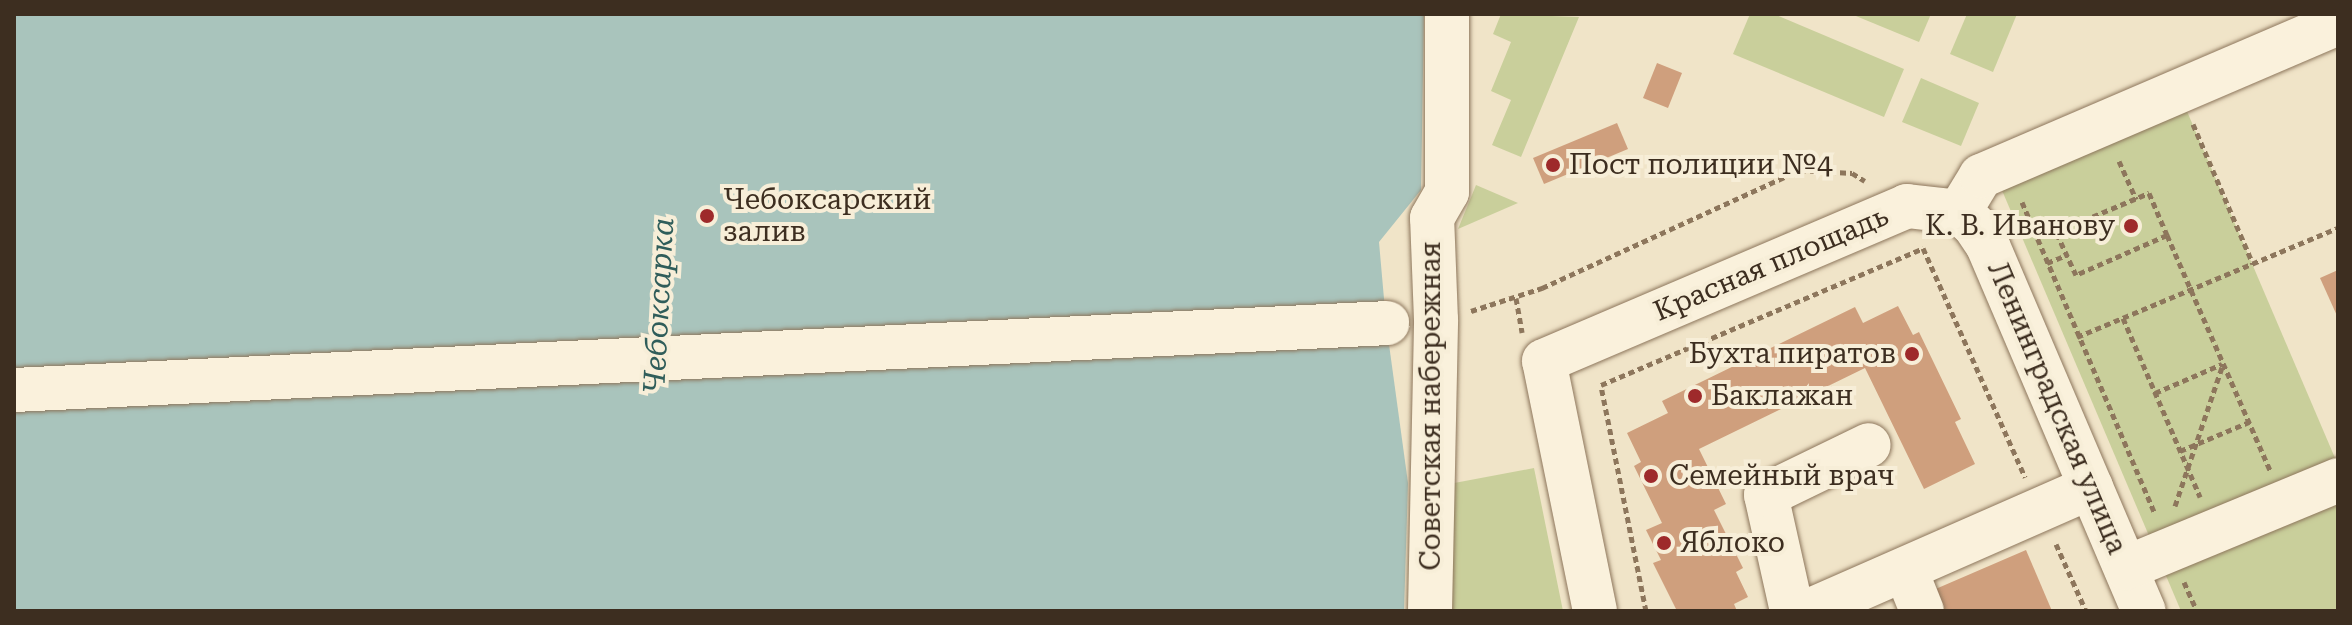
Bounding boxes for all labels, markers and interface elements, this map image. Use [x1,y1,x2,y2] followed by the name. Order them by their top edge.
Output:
[1569,148,1833,182] place label: Пост полиции №4
[1544,156,1562,174] marker: Пост полиции №4
[723,183,931,249] place label: Чебоксарский залив
[1649,199,1893,329] street label: Красная площадь
[698,207,716,225] marker: Чебоксарский залив
[1925,209,2115,243] place label: К. В. Иванову
[636,217,682,395] water label: Чебоксарка
[2122,217,2140,235] marker: К. В. Иванову
[1414,241,1448,571] street label: Советская набережная
[1980,257,2134,559] street label: Ленинградская улица
[1689,337,1896,371] place label: Бухта пиратов
[1903,345,1921,363] marker: Бухта пиратов
[1711,379,1853,413] place label: Баклажан
[1686,387,1704,405] marker: Баклажан
[1669,459,1894,493] place label: Семейный врач
[1640,465,1662,487] marker: Семейный врач
[1680,526,1785,560] place label: Яблоко
[1655,534,1673,552] marker: Яблоко

